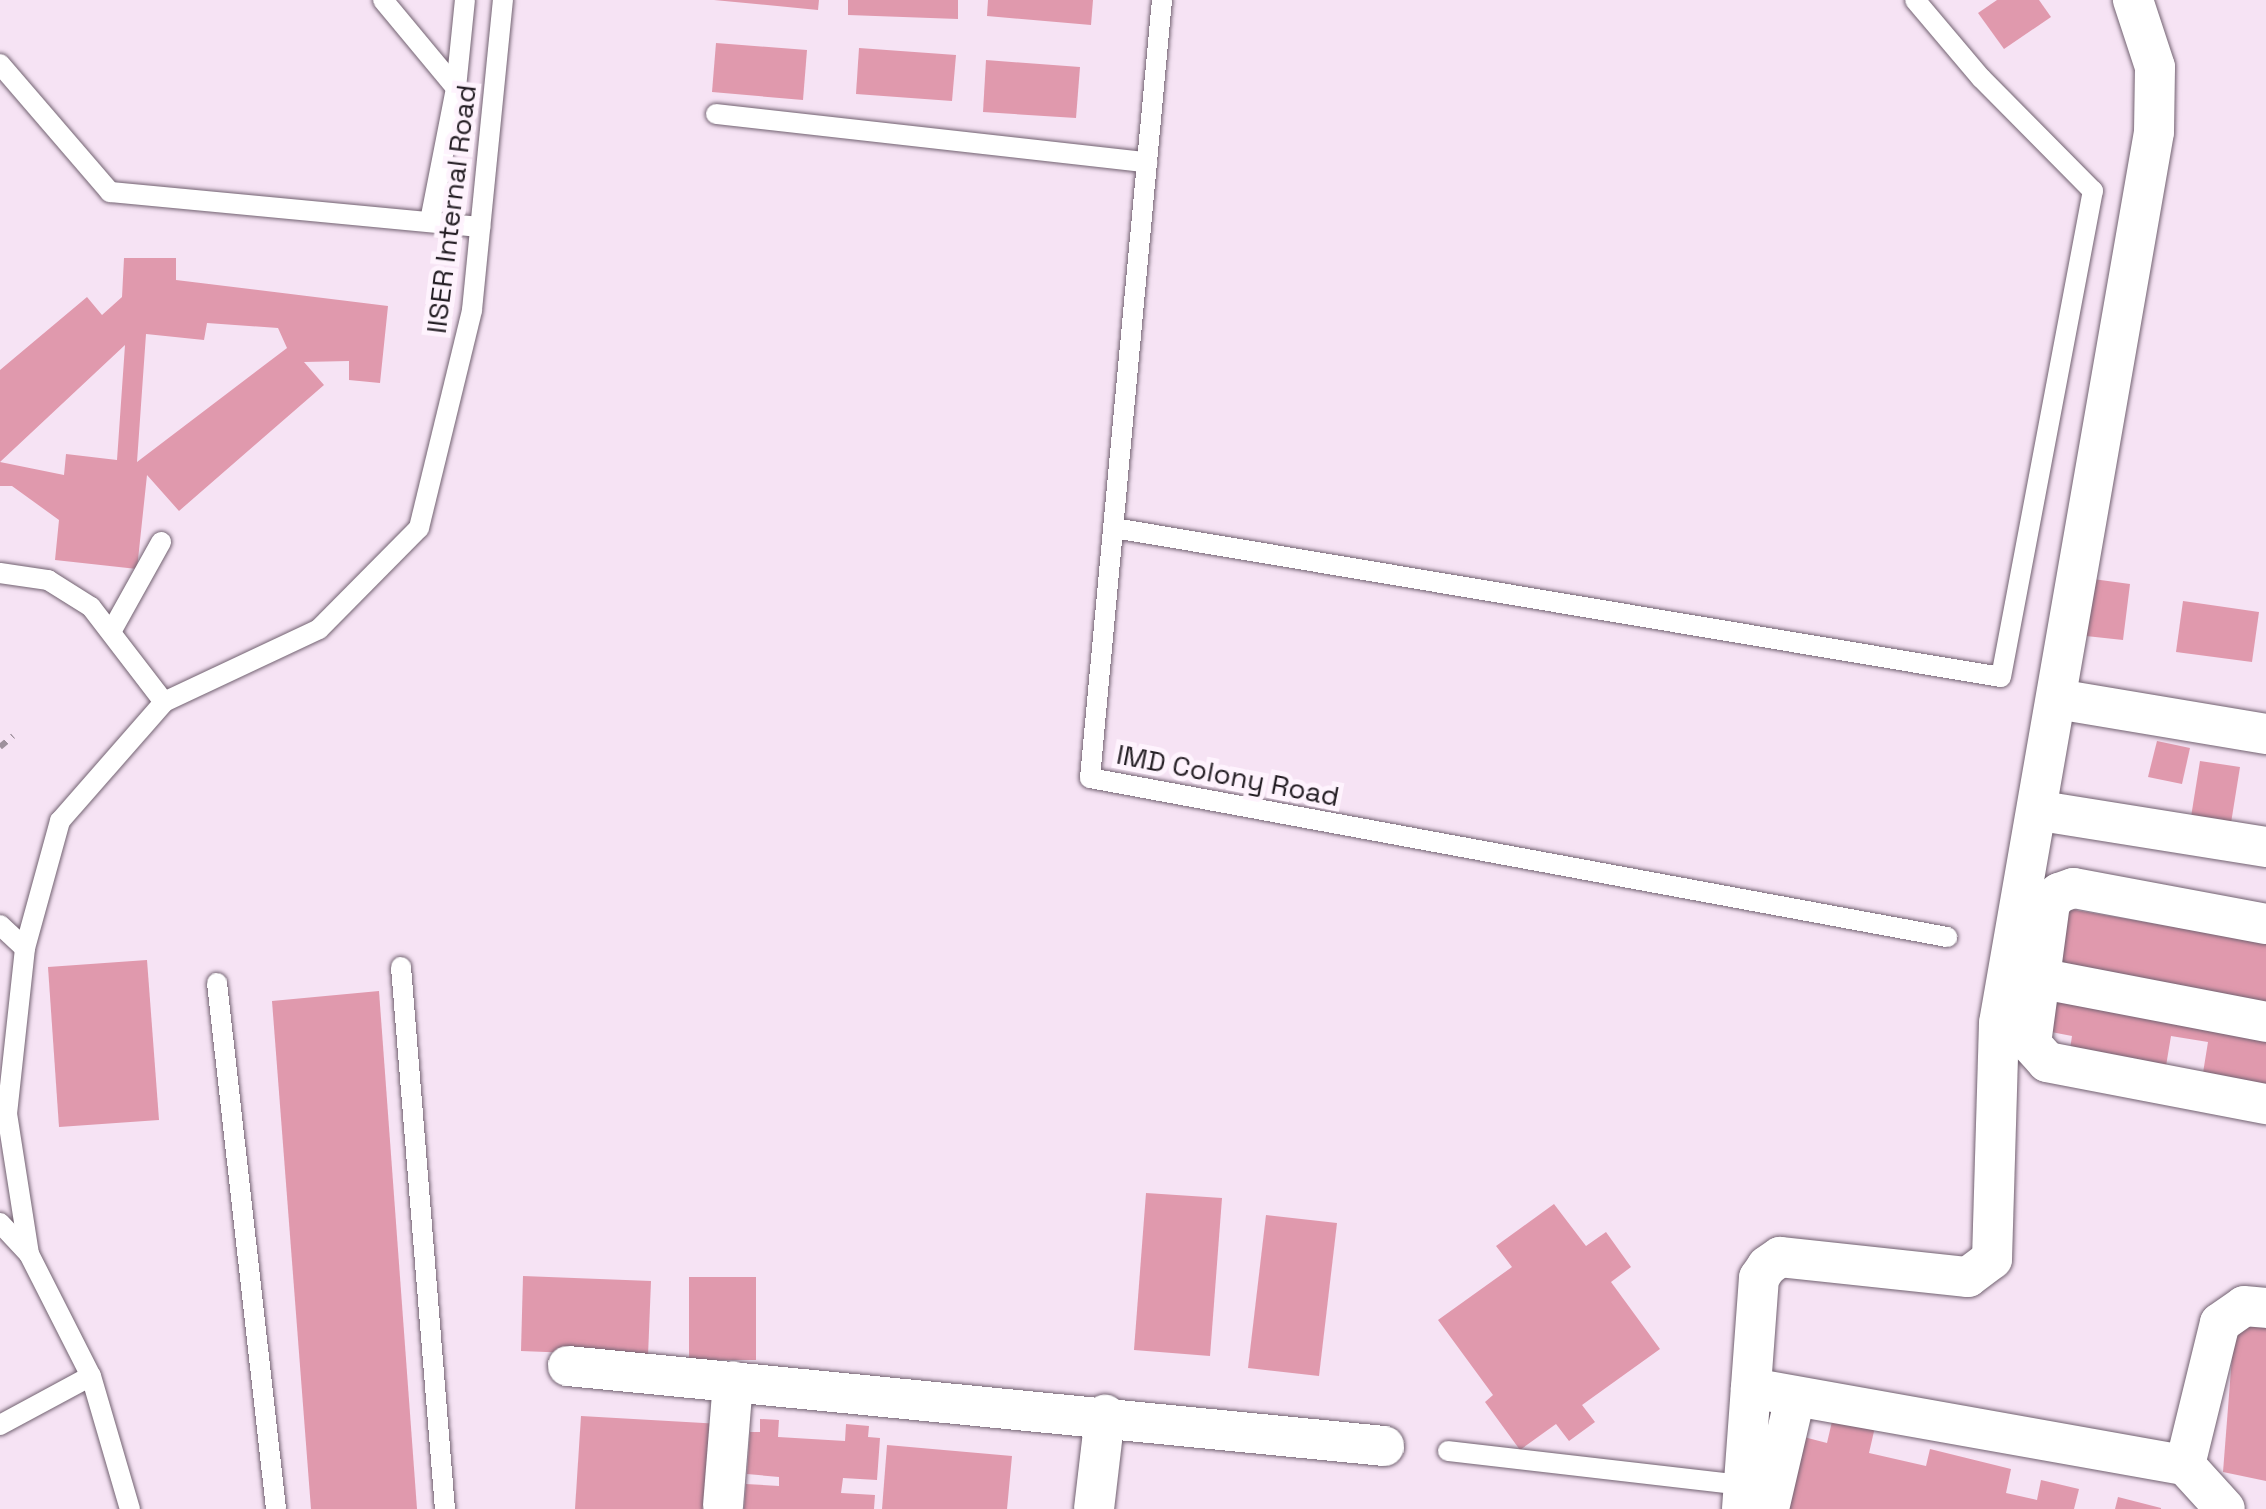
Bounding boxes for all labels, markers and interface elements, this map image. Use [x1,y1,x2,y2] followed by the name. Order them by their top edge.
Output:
[419,83,483,335] street label: IISER Internal Road
[1114,737,1342,813] street label: IMD Colony Road

